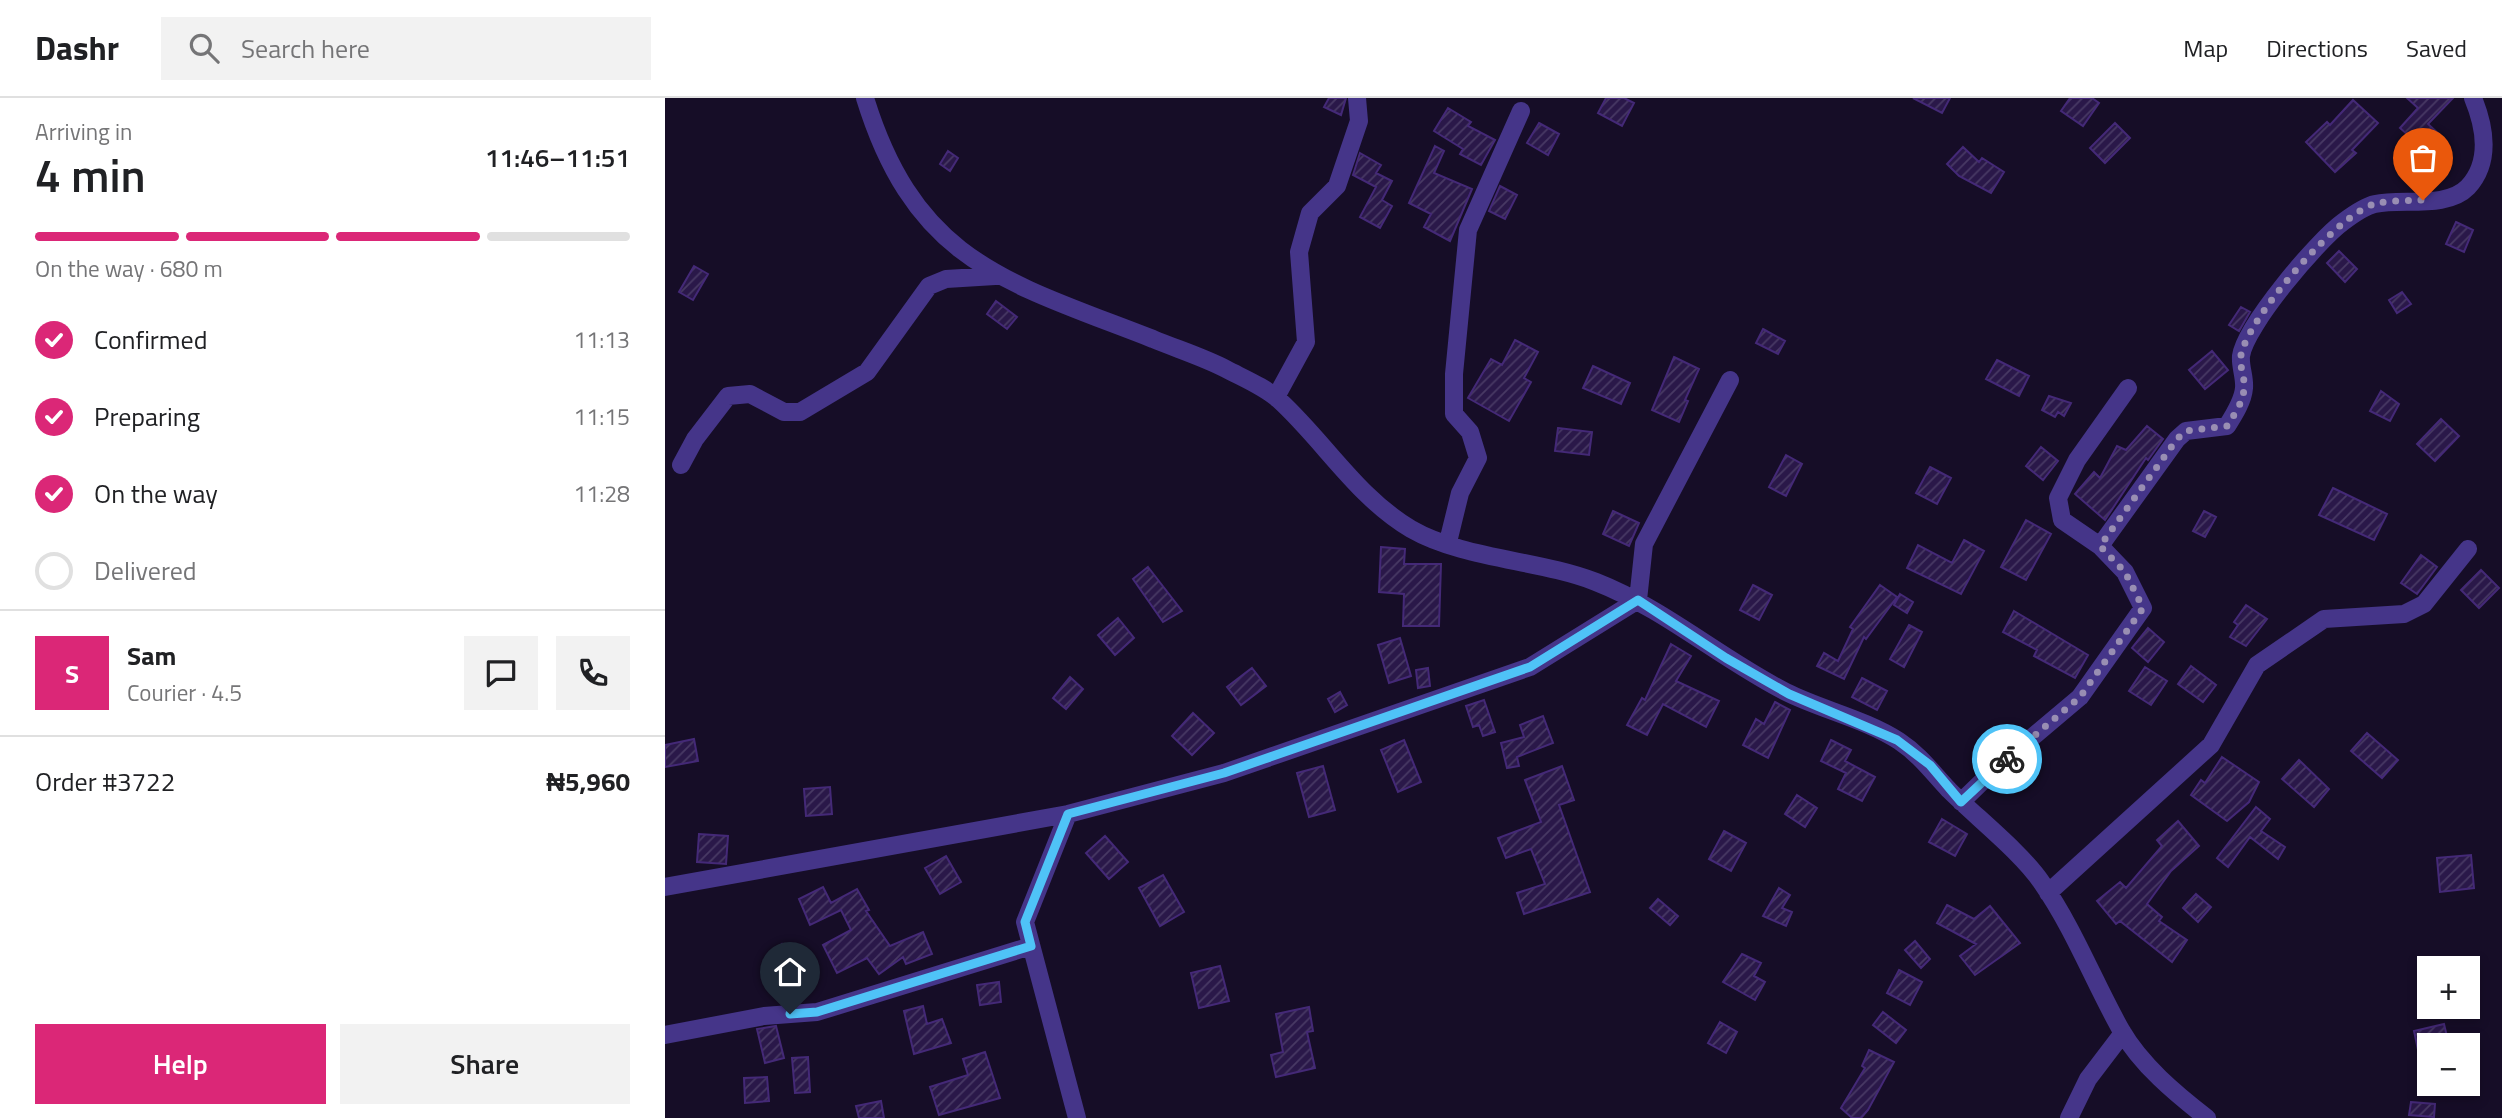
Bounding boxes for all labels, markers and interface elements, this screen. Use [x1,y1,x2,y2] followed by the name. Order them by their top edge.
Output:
[161,17,651,80] search box
[35,23,119,73] text: Dashr
[185,29,223,67] icon: search
[241,29,370,68] text: Search here
[2183,30,2228,66] text: Map
[2266,30,2368,66] text: Directions
[2406,30,2467,66] text: Saved
[35,114,132,149] text: Arriving in
[2393,128,2453,200] pin
[485,138,630,177] text: 11:46–11:51
[2404,139,2442,177] icon: bag
[35,140,146,210] text: 4 min
[35,251,223,286] text: On the way · 680 m
[94,320,208,359] text: Confirmed
[35,321,73,359] icon: check
[573,322,630,357] text: 11:13
[94,397,200,436] text: Preparing
[35,398,73,436] icon: check
[573,399,630,434] text: 11:15
[94,474,218,513] text: On the way
[35,475,73,513] icon: check
[573,476,630,511] text: 11:28
[94,551,197,590] text: Delivered
[127,636,176,675] text: Sam
[464,636,538,710] button: chat
[556,636,630,710] button: phone
[65,654,79,693] text: S
[127,675,242,710] text: Courier · 4.5
[1972,724,2042,794] courier
[1988,740,2026,778] icon: bike
[35,762,175,801] text: Order #3722
[546,762,630,801] text: ₦5,960
[760,942,820,1014] pin
[771,953,809,991] icon: home
[2417,956,2480,1096] map controls
[2417,956,2480,1019] button: +
[35,1024,326,1104] button: Help
[340,1024,630,1104] button: Share
[2417,1033,2480,1096] button: −

